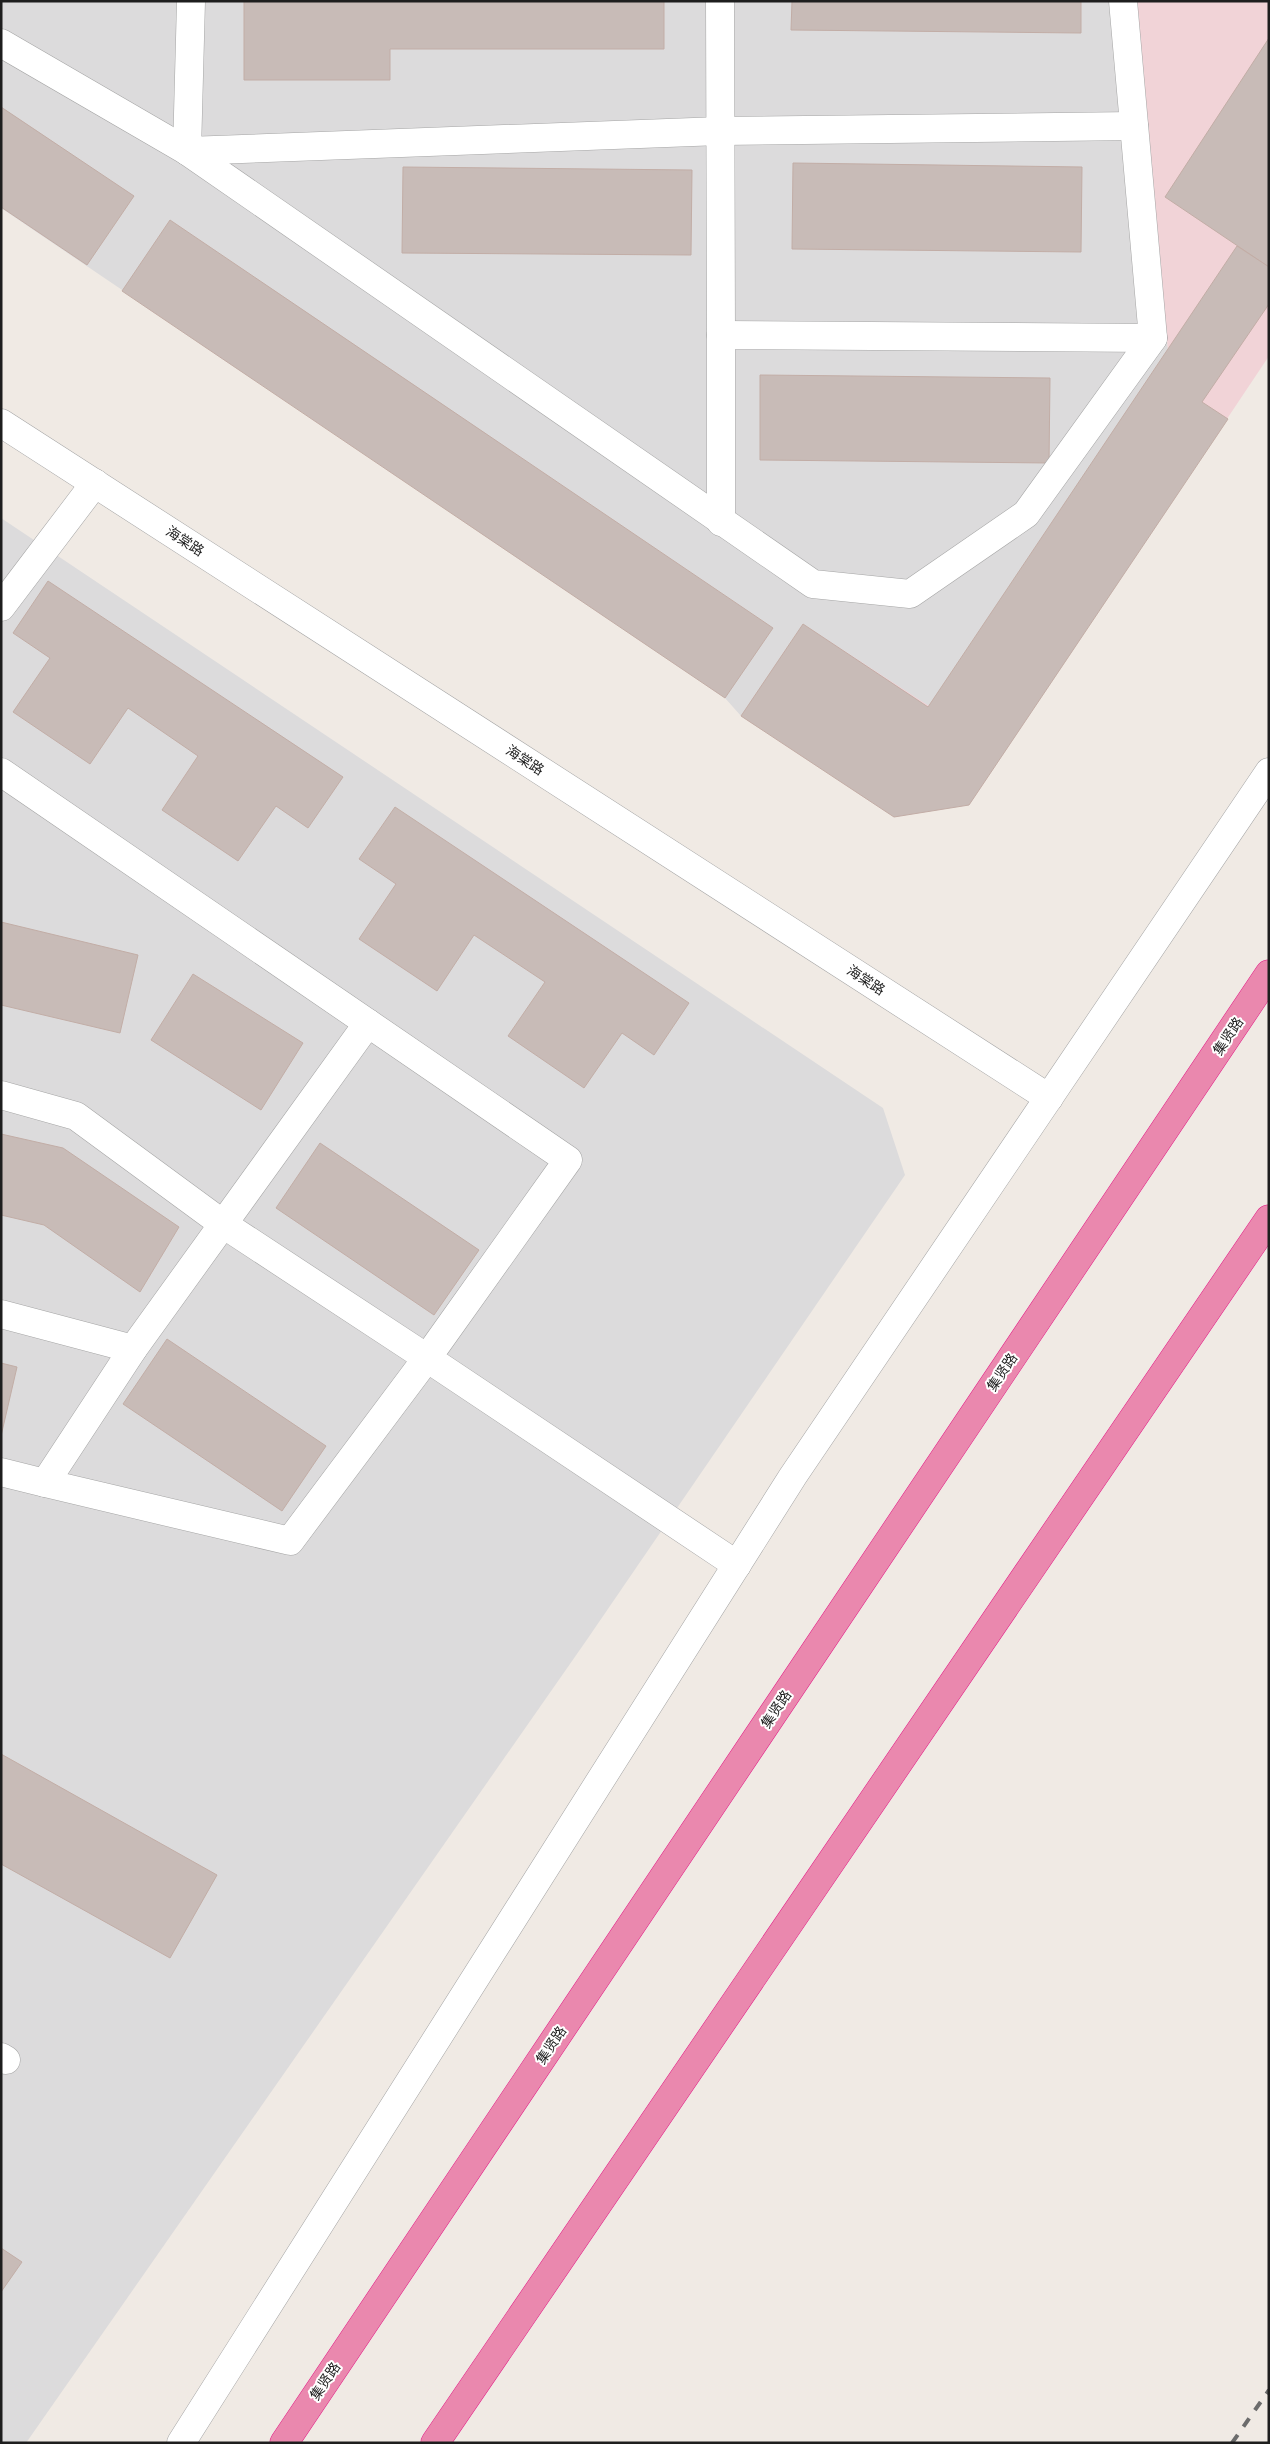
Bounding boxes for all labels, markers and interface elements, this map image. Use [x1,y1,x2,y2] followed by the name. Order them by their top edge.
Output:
[162,522,208,560] street label: 海棠路
[502,741,548,779] street label: 海棠路
[843,961,889,999] street label: 海棠路
[1209,1014,1247,1058] street label: 集贤路
[983,1350,1021,1394] street label: 集贤路
[757,1687,795,1731] street label: 集贤路
[532,2023,570,2067] street label: 集贤路
[306,2359,344,2403] street label: 集贤路

